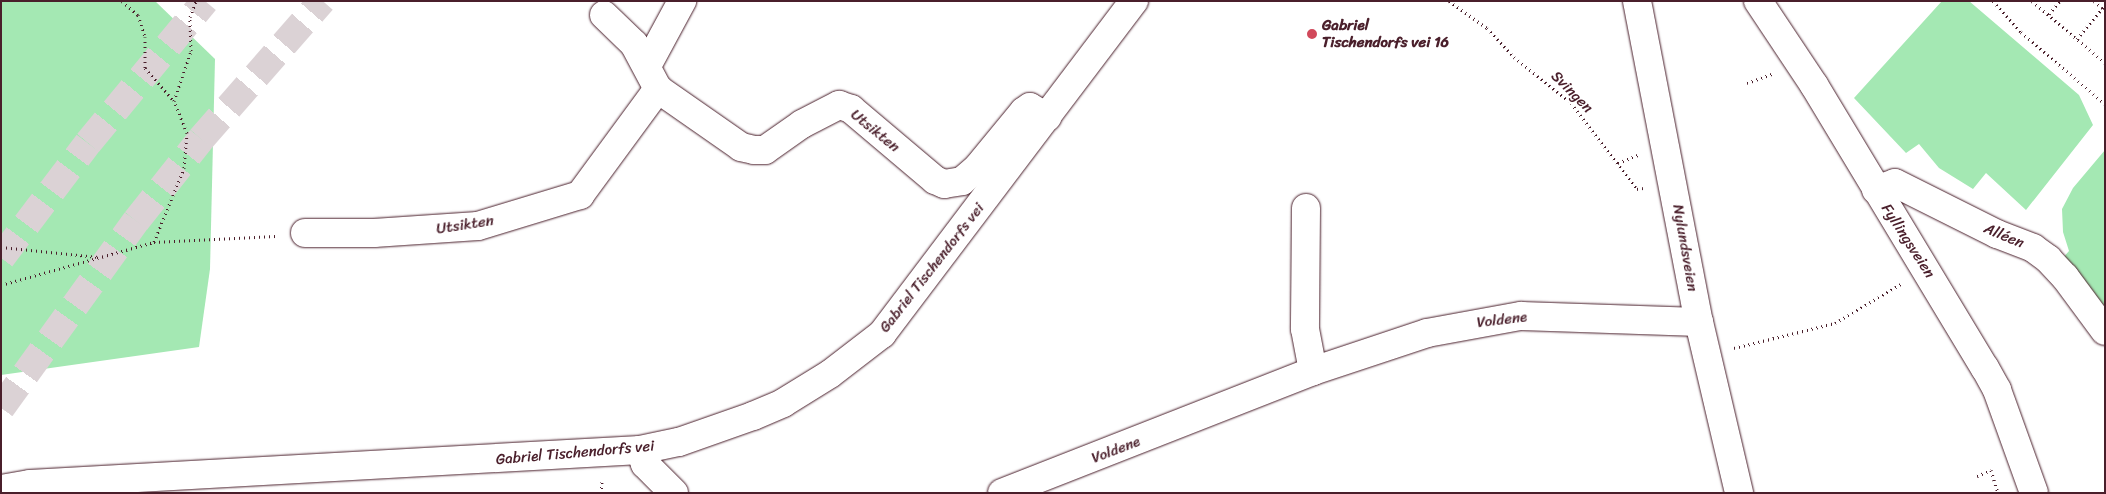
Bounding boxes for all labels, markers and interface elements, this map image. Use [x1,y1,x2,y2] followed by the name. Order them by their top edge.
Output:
[1322,16,1449,51] place label: Gabriel Tischendorfs vei 16
[1306,28,1318,40] marker: Gabriel Tischendorfs vei 16
[1547,67,1597,117] street label: Svingen
[847,106,903,156] street label: Utsikten
[876,200,988,336] street label: Gabriel Tischendorfs vei
[1877,200,1939,282] street label: Fyllingsveien
[1668,203,1702,293] street label: Nylundsveien
[435,212,495,238] street label: Utsikten
[1981,220,2027,252] street label: Alléen
[1476,308,1528,332] street label: Voldene
[1089,433,1143,467] street label: Voldene
[495,437,655,469] street label: Gabriel Tischendorfs vei

